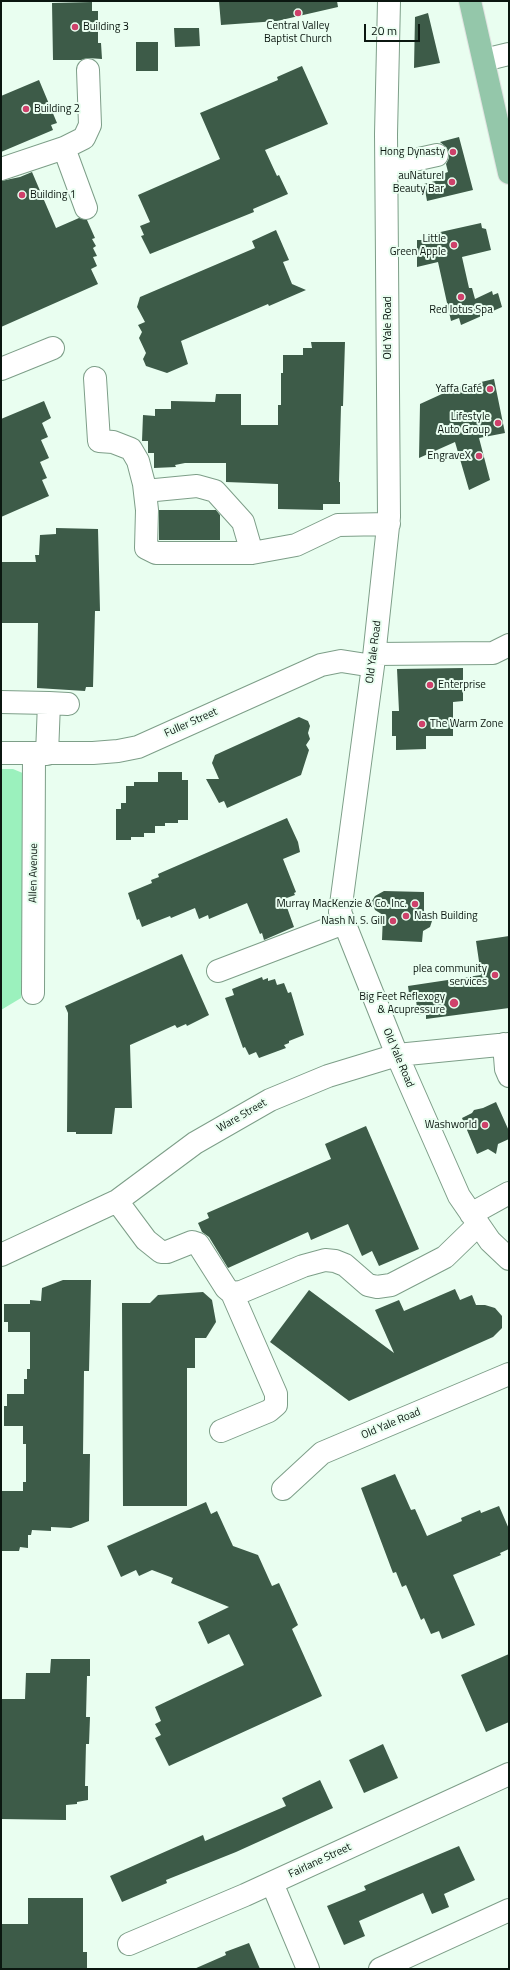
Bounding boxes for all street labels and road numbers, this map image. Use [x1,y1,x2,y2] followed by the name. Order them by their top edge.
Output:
[381,296,395,360] street label: Old Yale Road
[364,620,384,684] street label: Old Yale Road
[162,705,220,741] street label: Fuller Street
[27,843,41,903] street label: Allen Avenue
[380,1026,416,1090] street label: Old Yale Road
[215,1097,269,1135] street label: Ware Street
[359,1406,423,1442] street label: Old Yale Road
[287,1841,353,1881] street label: Fairlane Street

